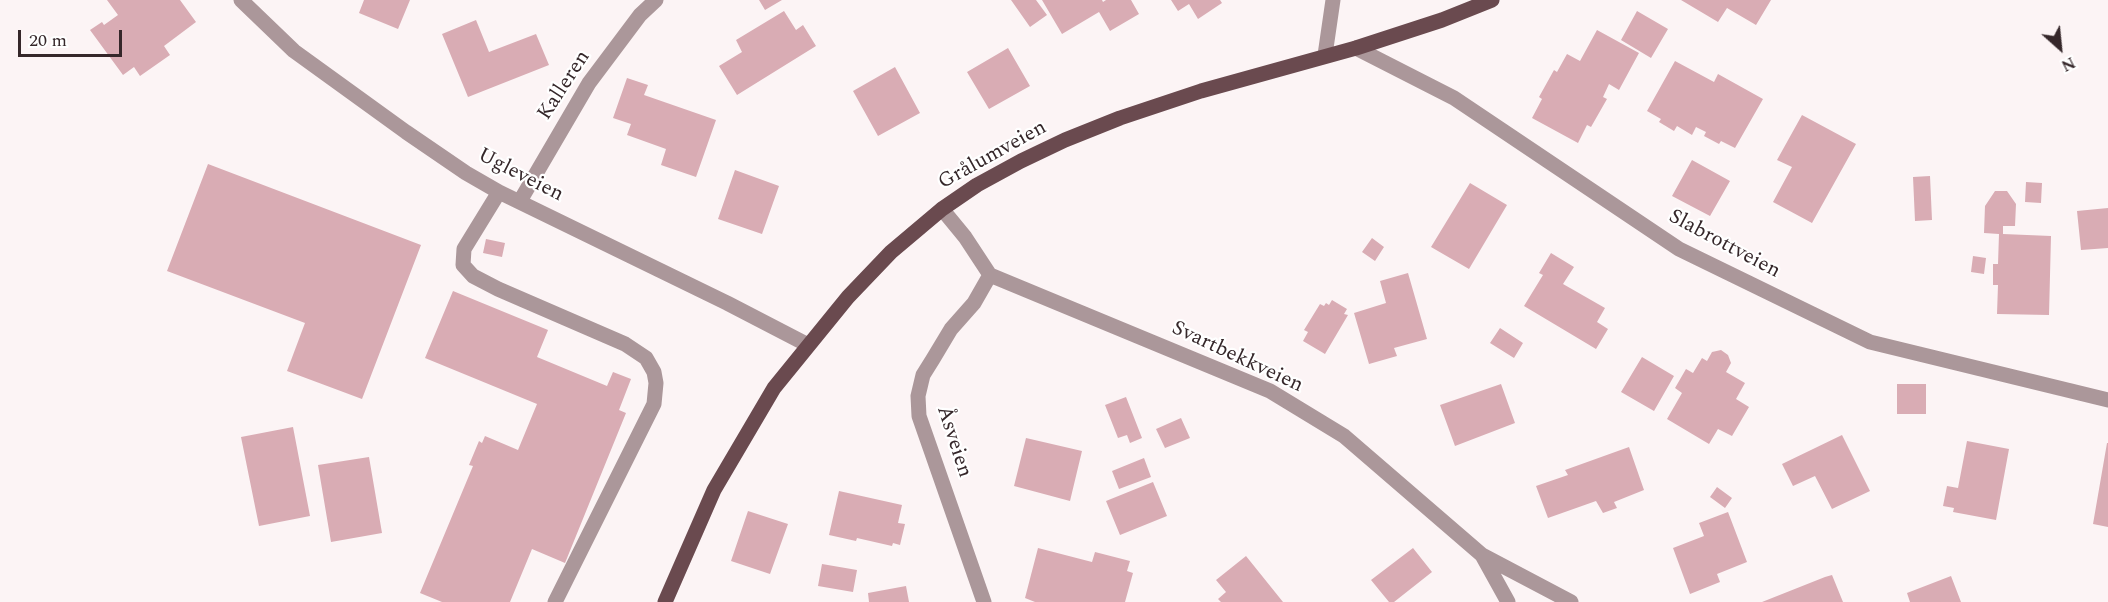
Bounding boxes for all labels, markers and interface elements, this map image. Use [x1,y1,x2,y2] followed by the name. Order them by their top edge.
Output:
[21,18,124,56] scale bar
[2030,18,2090,78] north arrow
[29,27,67,54] text: 20 m
[533,46,597,126] street label: Kalleren
[2057,50,2079,78] text: N
[934,116,1052,196] street label: Grålumveien
[473,144,567,208] street label: Ugleveien
[1664,205,1784,285] street label: Slabrottveien
[1167,317,1307,399] street label: Svartbekkveien
[930,403,976,481] street label: Åsveien

